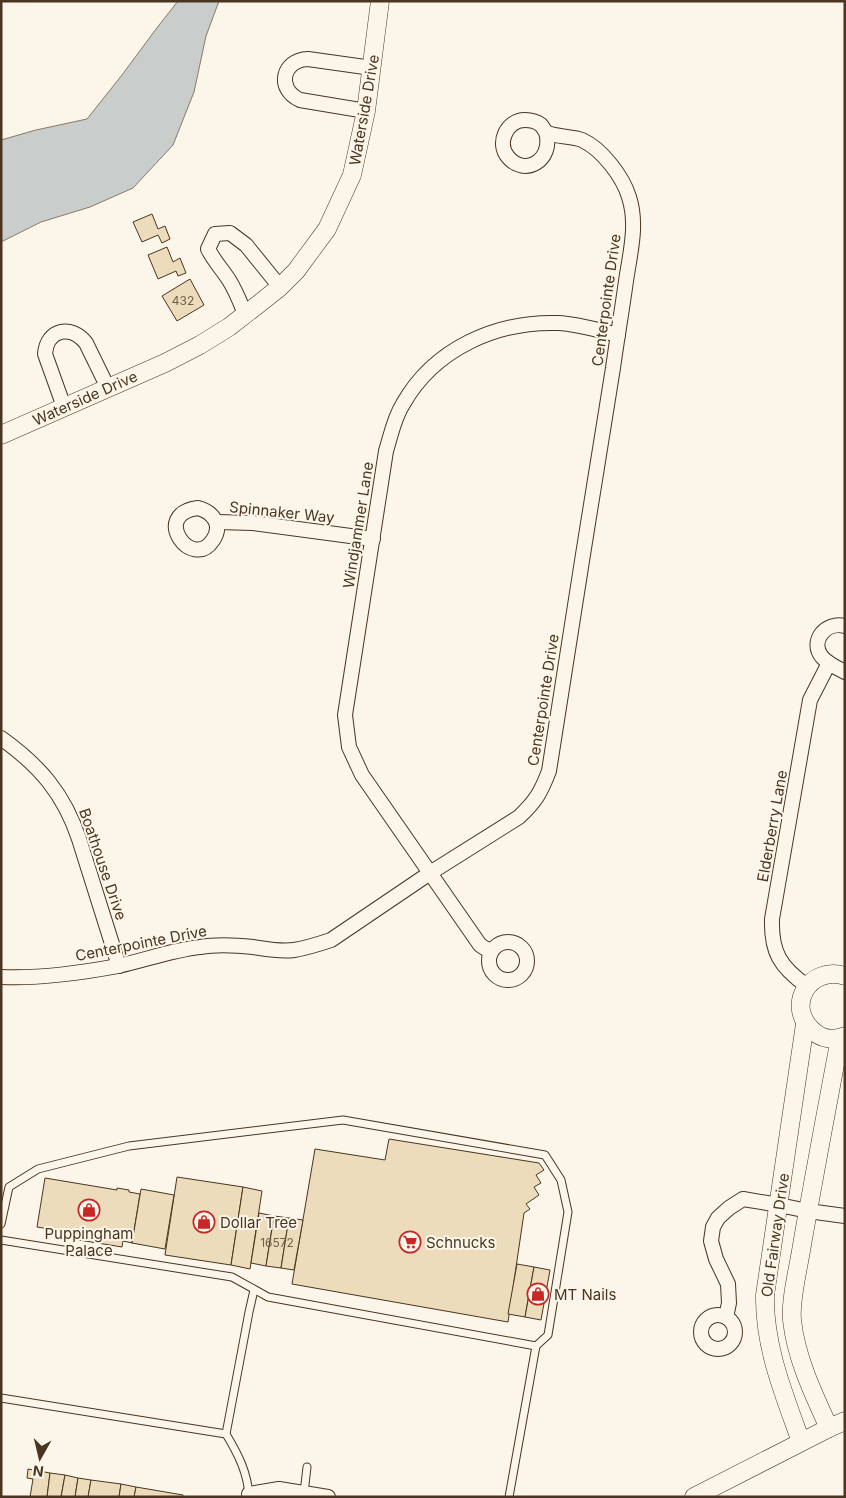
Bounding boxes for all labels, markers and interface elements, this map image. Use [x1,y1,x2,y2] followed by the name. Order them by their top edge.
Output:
[345,53,383,167] street label: Waterside Drive
[587,233,625,367] street label: Centerpointe Drive
[172,293,194,308] house number: 432
[30,366,140,430] street label: Waterside Drive
[339,460,377,590] street label: Windjammer Lane
[228,497,336,527] street label: Spinnaker Way
[523,633,563,767] street label: Centerpointe Drive
[753,769,791,883] street label: Elderberry Lane
[75,806,131,922] street label: Boathouse Drive
[74,921,208,965] street label: Centerpointe Drive
[757,1172,793,1298] street label: Old Fairway Drive
[77,1198,101,1222] shop icon: Puppingham Palace
[192,1210,216,1234] shop icon: Dollar Tree
[220,1213,297,1232] place label: Dollar Tree
[45,1224,133,1260] place label: Puppingham Palace
[398,1230,422,1254] supermarket icon: Schnucks
[426,1233,496,1252] place label: Schnucks
[260,1235,294,1250] house number: 16572
[526,1282,550,1306] shop icon: MT Nails
[554,1285,616,1304] place label: MT Nails
[15,1433,65,1483] north arrow
[32,1462,45,1481] text: N

